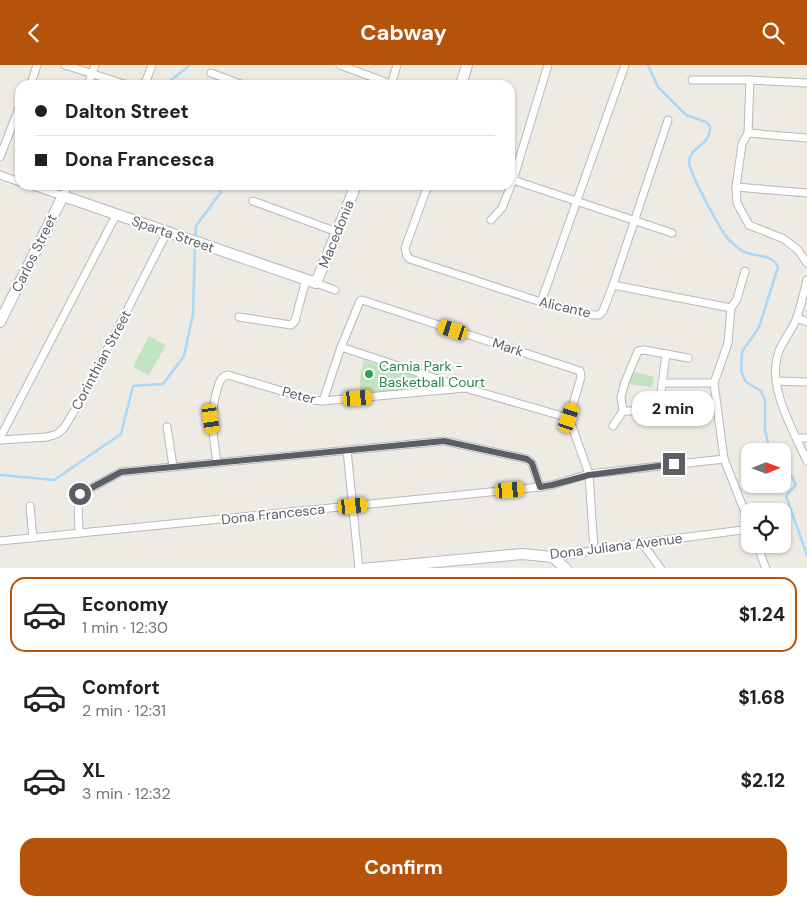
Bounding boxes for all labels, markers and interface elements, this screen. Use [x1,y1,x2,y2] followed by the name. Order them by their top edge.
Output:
[360,18,447,47] text: Cabway
[20,19,48,47] icon: back
[759,19,787,47] icon: search
[65,99,189,124] text: Dalton Street
[65,147,214,172] text: Dona Francesca
[314,198,358,270] street label: Macedonia
[7,211,61,295] street label: Carlos Street
[129,211,217,257] street label: Sparta Street
[537,292,593,322] street label: Alicante
[67,307,135,413] street label: Corinthian Street
[436,318,469,342] car
[490,334,526,360] street label: Mark
[379,357,485,391] place label: Camia Park - Basketball Court
[363,368,375,380] marker: Camia Park - Basketball Court
[280,382,318,408] street label: Peter
[342,389,373,407] car
[633,391,715,427] callout: 2 min
[652,398,694,419] text: 2 min
[557,401,580,435] car
[201,403,220,435] car
[741,443,791,493] north arrow
[741,443,791,553] map controls
[663,453,685,475] route end
[494,481,525,499] car
[69,483,91,505] route start
[337,497,368,515] car
[220,500,326,528] street label: Dona Francesca
[741,503,791,553] button: locate
[549,529,683,563] street label: Dona Juliana Avenue
[22,592,67,637] icon: car
[82,592,169,617] text: Economy
[739,602,785,627] text: $1.24
[82,617,168,638] text: 1 min · 12:30
[22,675,67,720] icon: car
[82,675,160,700] text: Comfort
[738,685,785,710] text: $1.68
[82,700,166,721] text: 2 min · 12:31
[22,758,67,803] icon: car
[82,758,105,783] text: XL
[741,768,785,793] text: $2.12
[82,783,171,804] text: 3 min · 12:32
[20,838,787,896] button: Confirm

